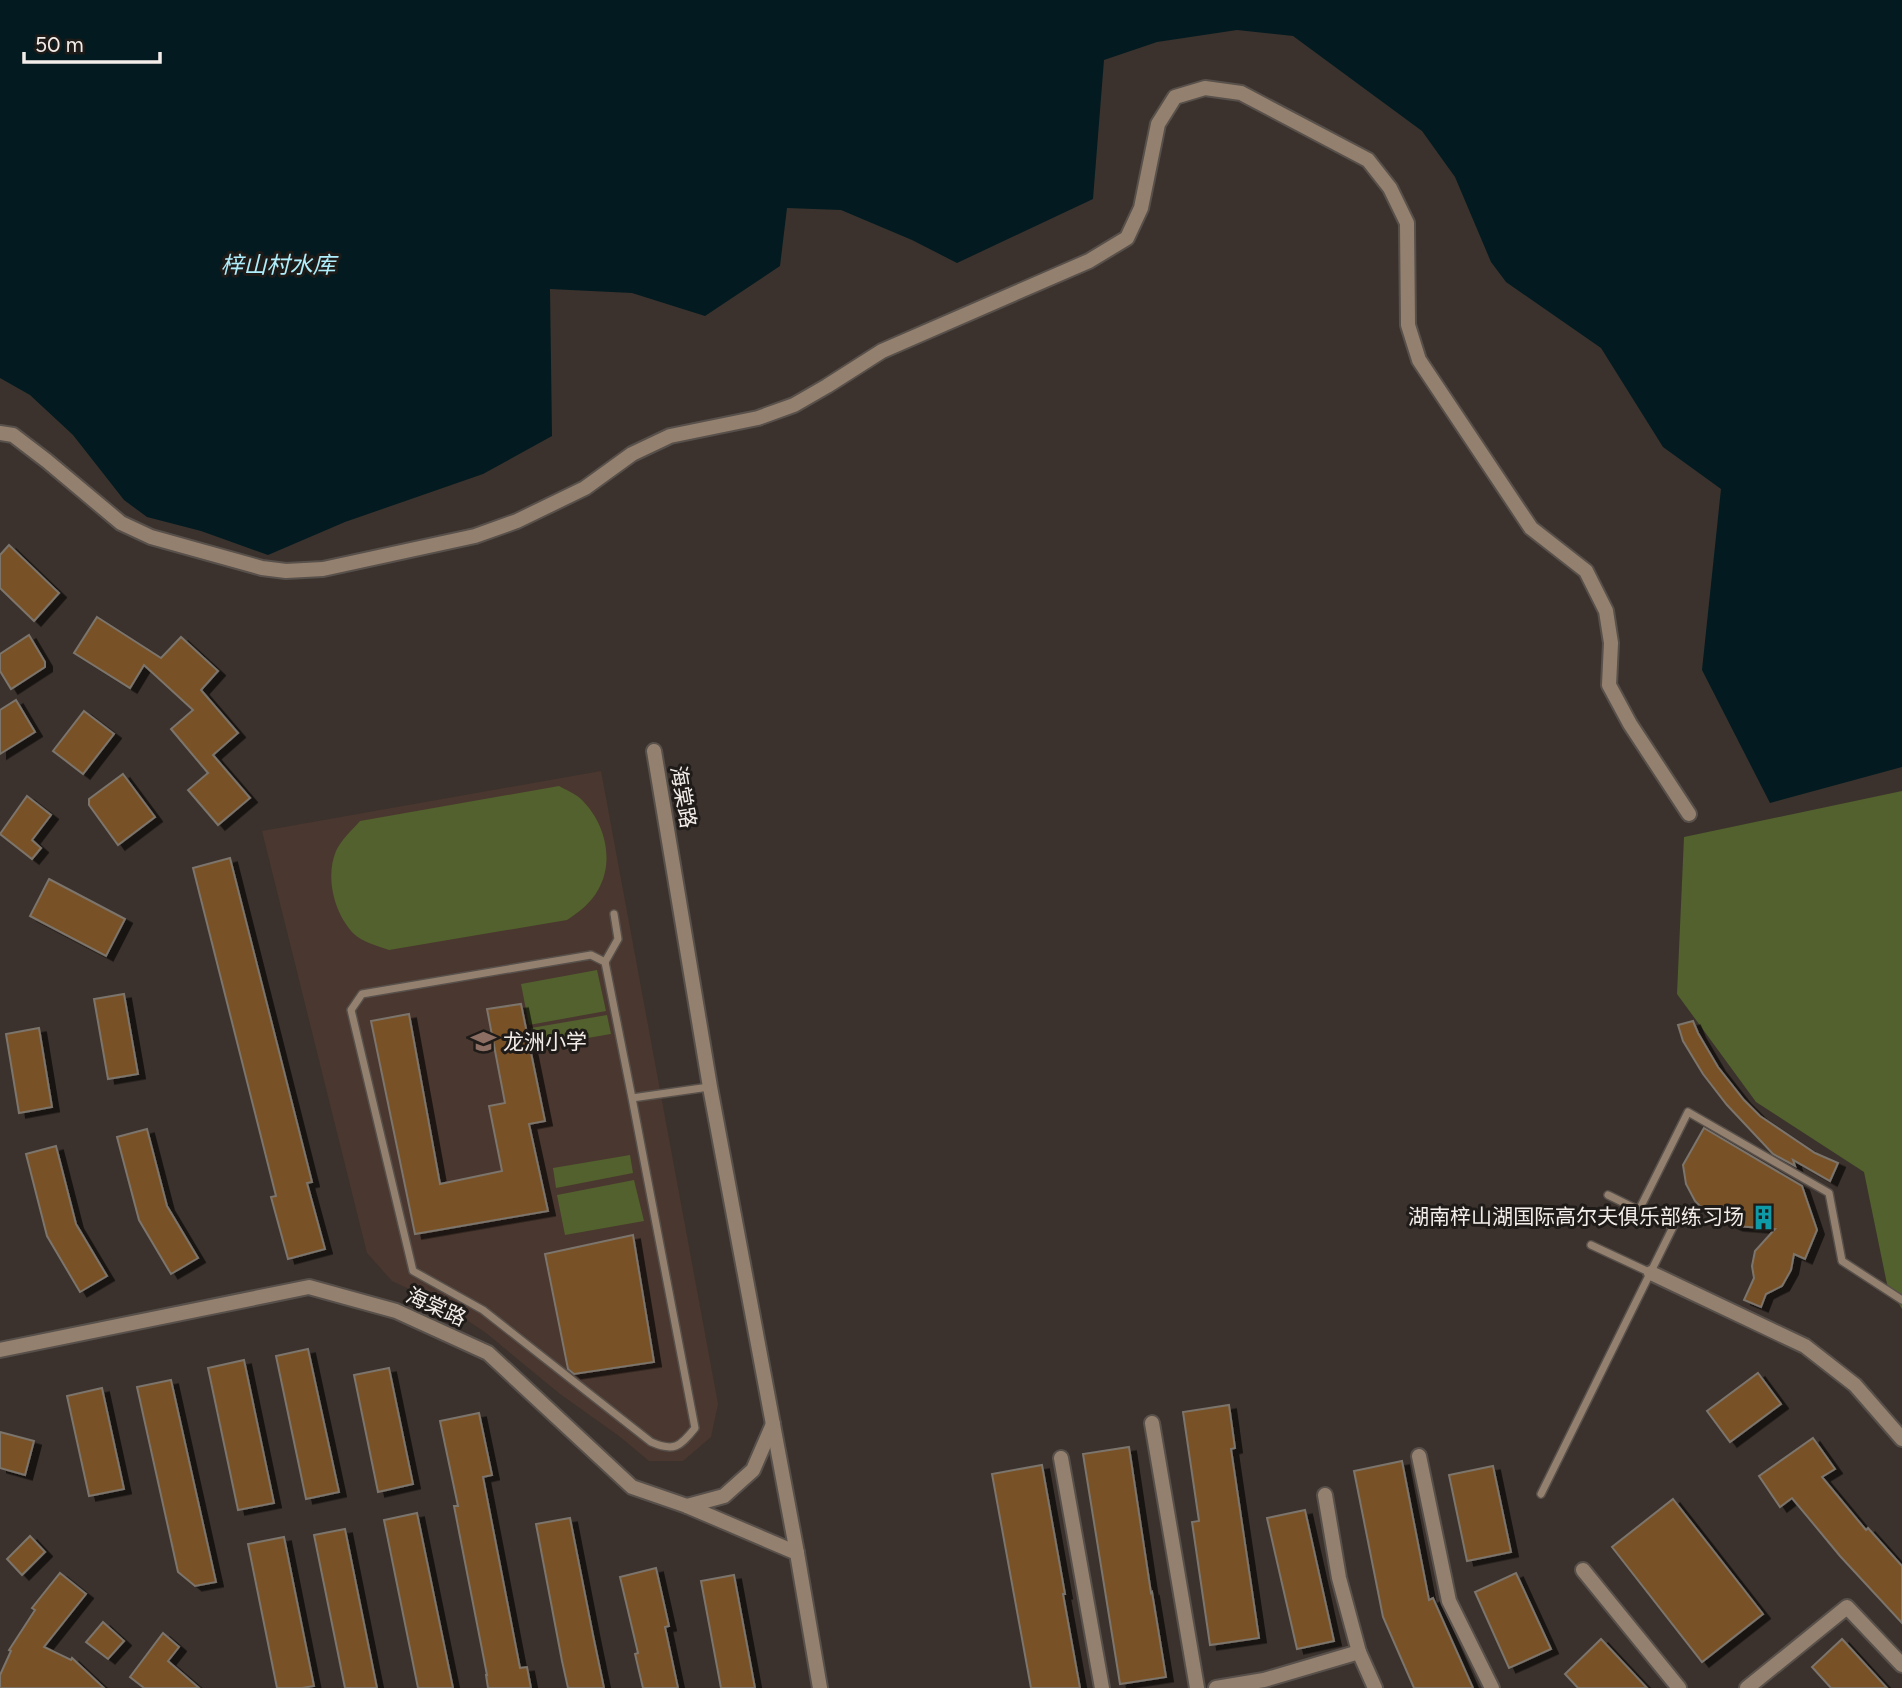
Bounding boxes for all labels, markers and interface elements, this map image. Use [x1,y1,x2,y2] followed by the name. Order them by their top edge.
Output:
[24,21,161,65] scale bar
[35,32,84,57] text: 50 m
[221,251,340,279] water label: 梓山村水库
[666,764,701,830] street label: 海棠路
[469,1028,497,1056] school or university icon: 龙洲小学
[503,1029,587,1054] place label: 龙洲小学
[1750,1203,1778,1231] building icon: 湖南梓山湖国际高尔夫俱乐部练习场
[1408,1204,1744,1229] place label: 湖南梓山湖国际高尔夫俱乐部练习场
[402,1282,470,1331] street label: 海棠路

